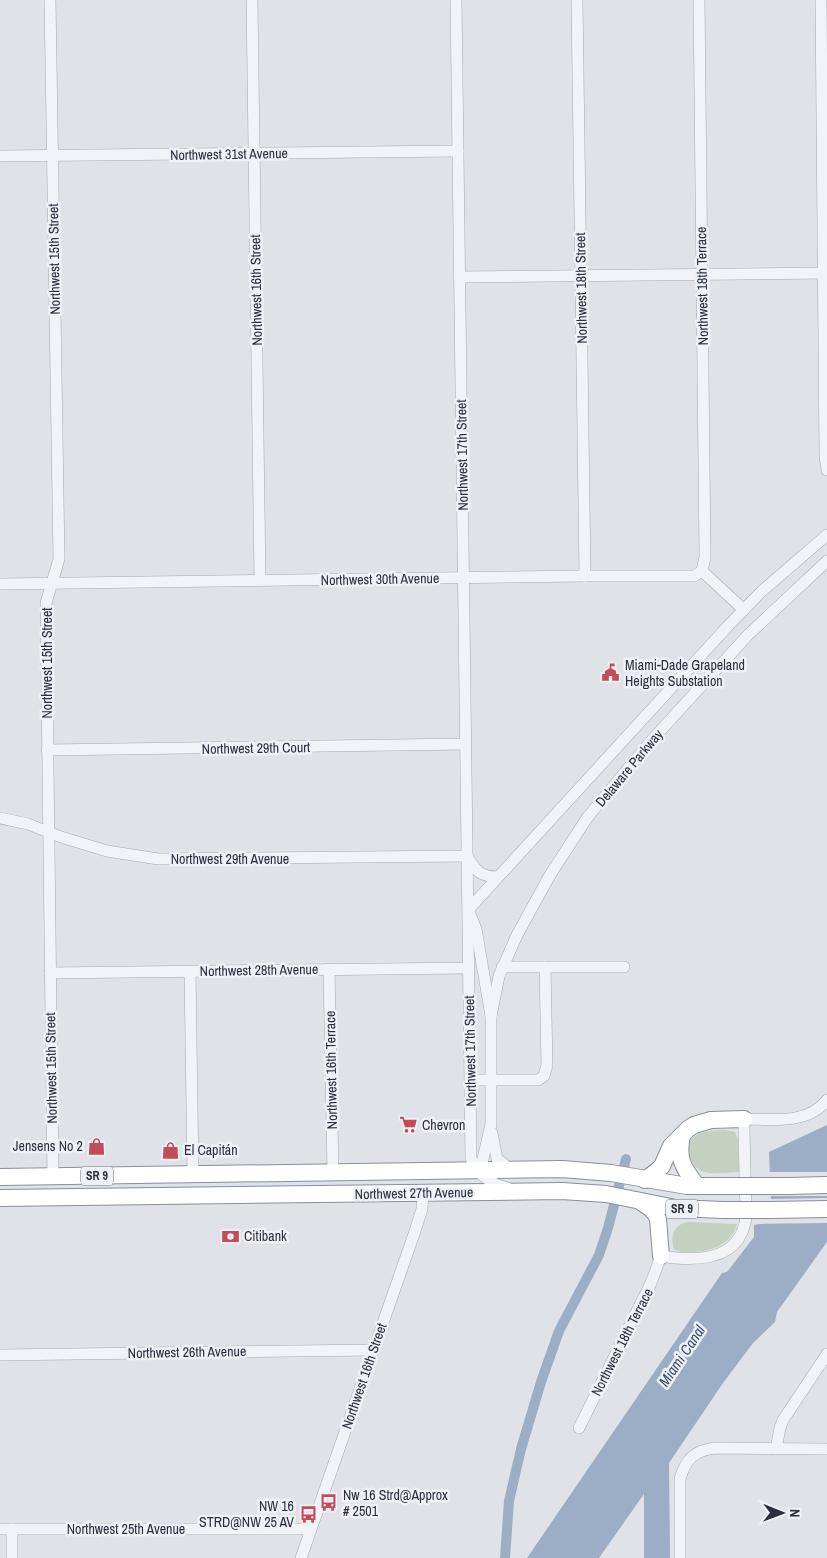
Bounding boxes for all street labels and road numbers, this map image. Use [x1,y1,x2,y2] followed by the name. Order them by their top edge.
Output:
[170,144,288,164] street label: Northwest 31st Avenue
[44,203,64,315] street label: Northwest 15th Street
[692,227,712,345] street label: Northwest 18th Terrace
[571,232,591,344] street label: Northwest 18th Street
[246,234,266,346] street label: Northwest 16th Street
[452,399,472,511] street label: Northwest 17th Street
[321,569,439,589] street label: Northwest 30th Avenue
[38,607,56,719] street label: Northwest 15th Street
[591,725,667,810] street label: Delaware Parkway
[202,738,310,758] street label: Northwest 29th Court
[171,850,289,868] street label: Northwest 29th Avenue
[200,960,318,980] street label: Northwest 28th Avenue
[460,995,480,1107] street label: Northwest 17th Street
[321,1011,341,1129] street label: Northwest 16th Terrace
[41,1012,61,1124] street label: Northwest 15th Street
[81,1166,113,1186] road number: SR 9
[355,1183,473,1203] street label: Northwest 27th Avenue
[666,1200,698,1218] road number: SR 9
[587,1285,657,1399] street label: Northwest 18th Terrace
[337,1321,391,1431] street label: Northwest 16th Street
[128,1342,246,1362] street label: Northwest 26th Avenue
[67,1520,185,1538] street label: Northwest 25th Avenue

